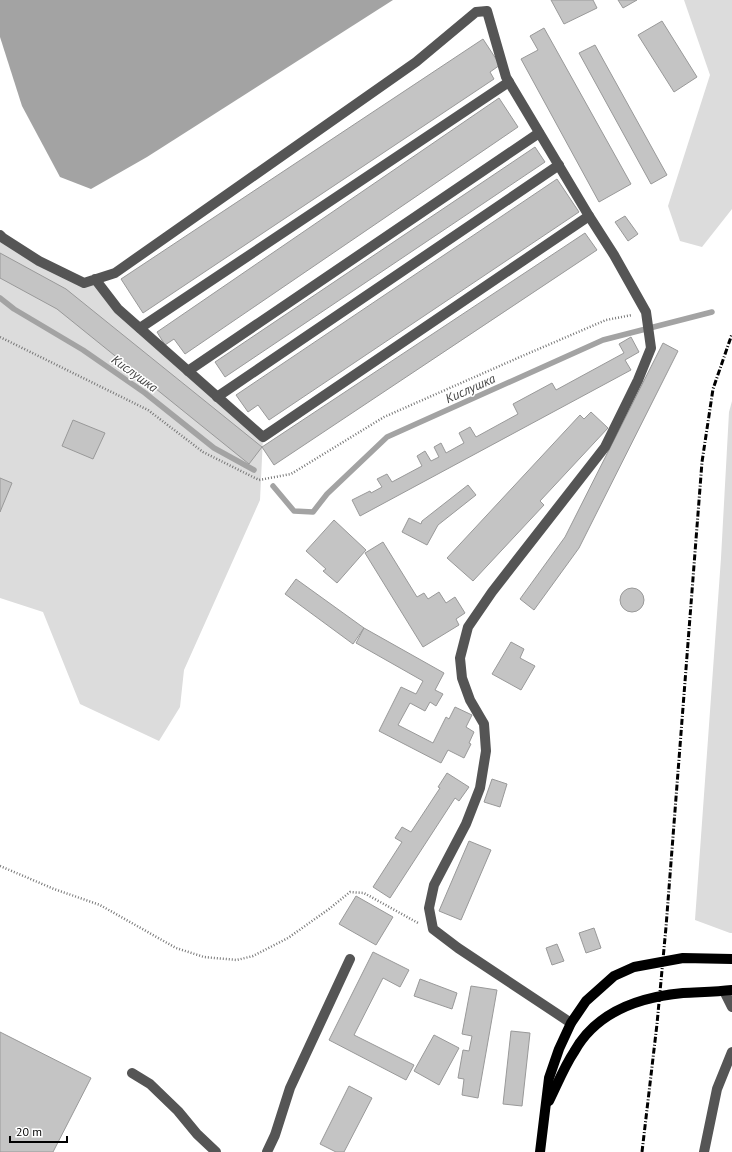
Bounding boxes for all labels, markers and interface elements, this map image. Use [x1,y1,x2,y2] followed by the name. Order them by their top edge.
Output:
[108,351,162,396] water label: Кислушка
[442,370,499,407] water label: Кислушка
[10,1118,67,1144] scale bar
[16,1124,42,1139] text: 20 m

